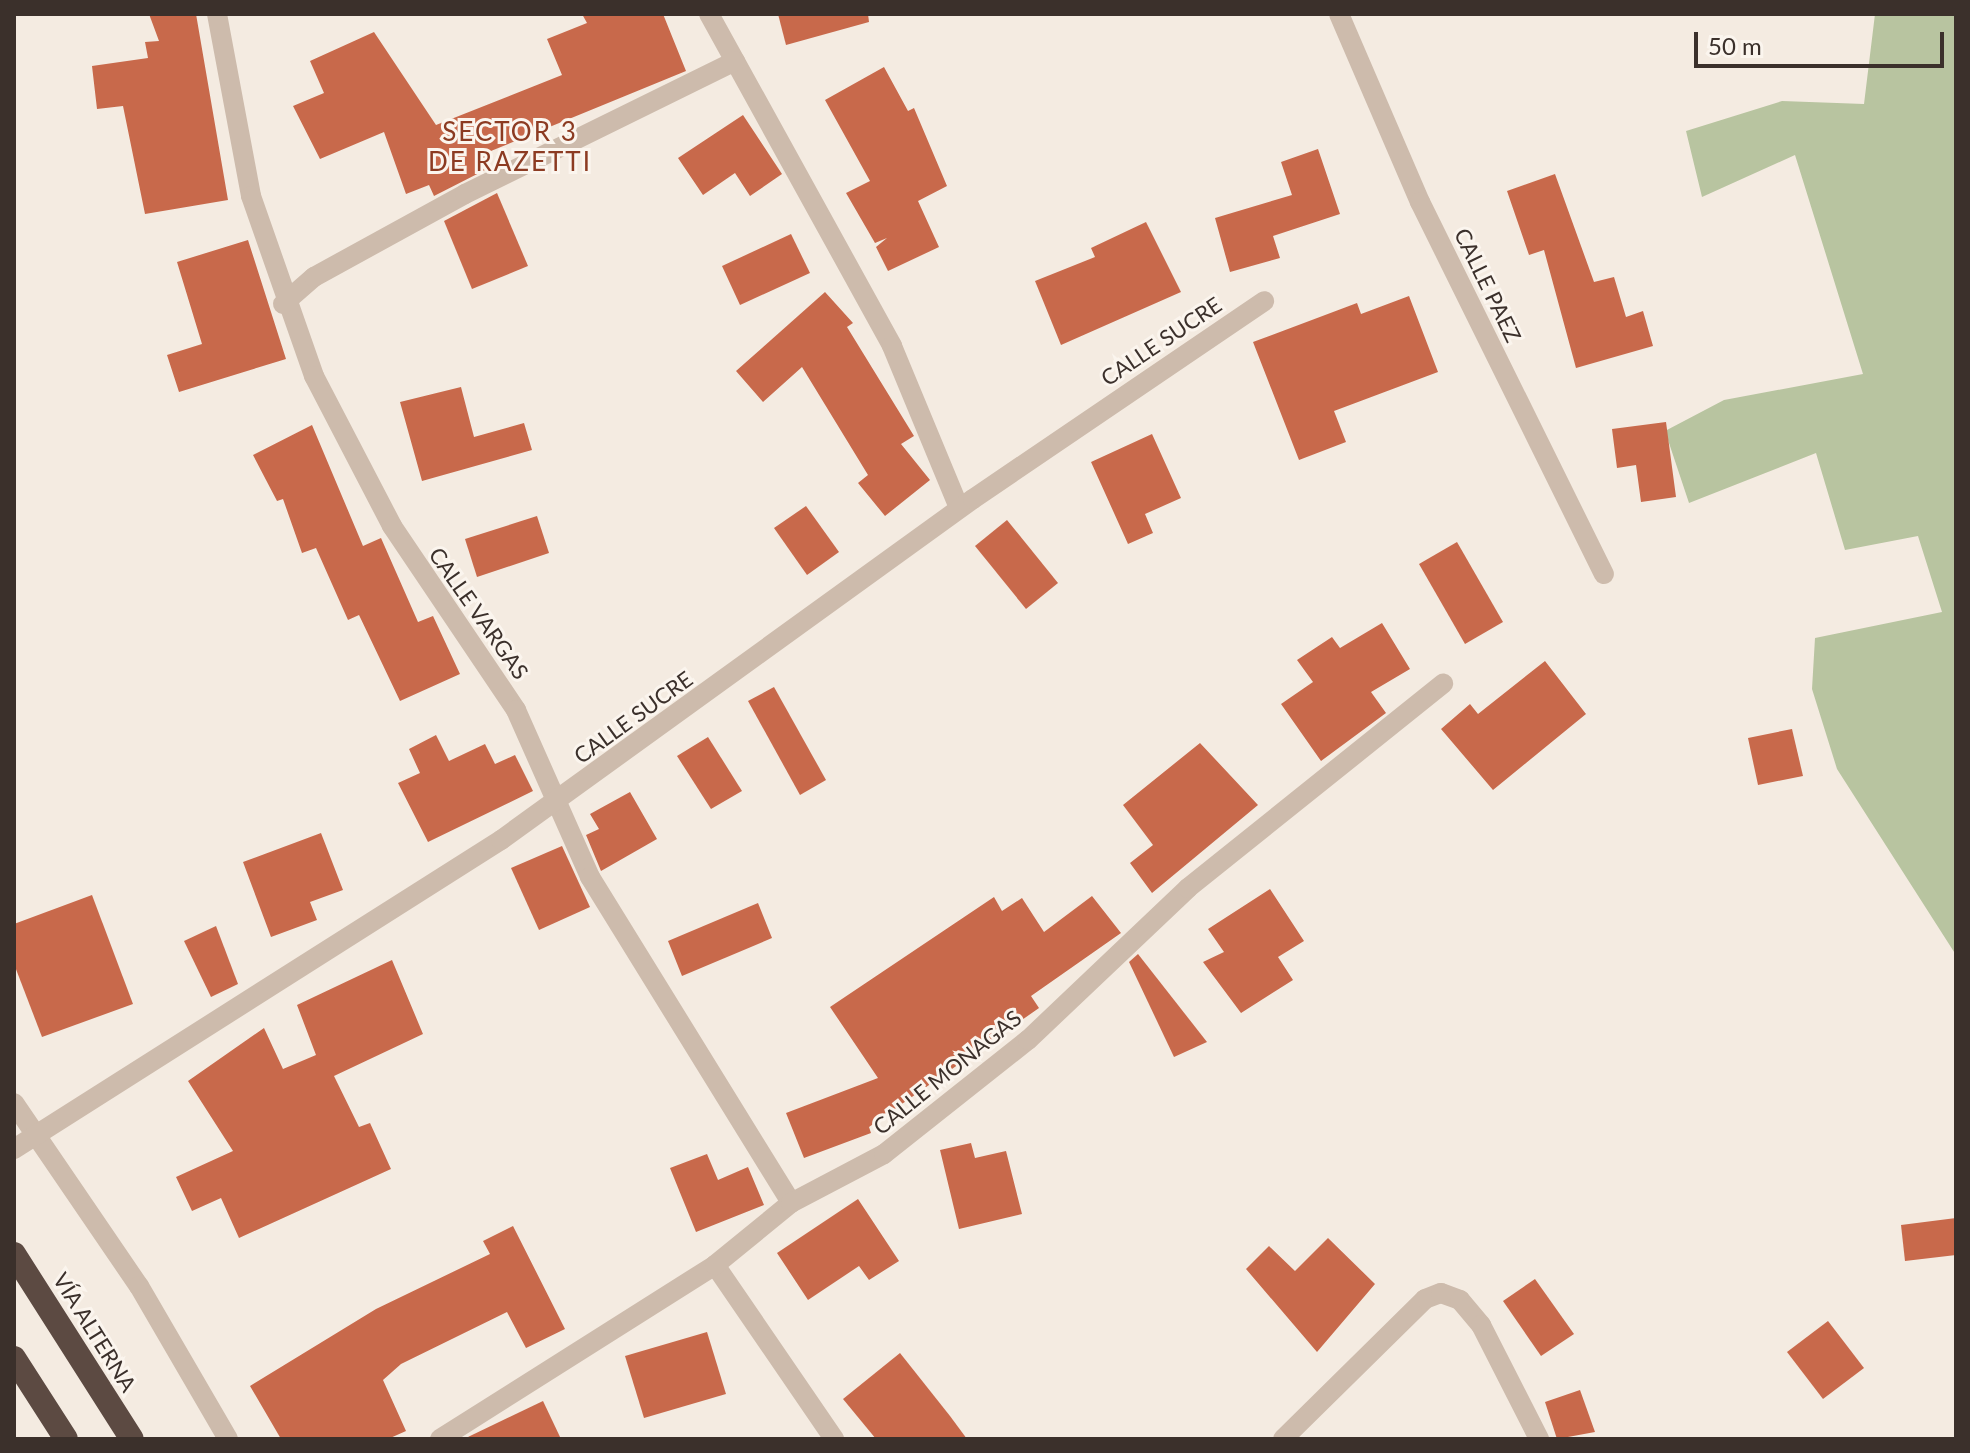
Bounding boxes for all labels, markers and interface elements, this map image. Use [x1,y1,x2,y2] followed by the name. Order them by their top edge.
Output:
[1698,16,1948,66] scale bar
[1708,31,1762,60] text: 50 m
[428,116,592,178] district label: SECTOR 3 DE RAZETTI
[1449,224,1527,346] street label: CALLE PAEZ
[1096,291,1226,391] street label: CALLE SUCRE
[424,542,534,684] street label: CALLE VARGAS
[569,665,697,769] street label: CALLE SUCRE
[868,1004,1026,1140] street label: CALLE MONAGAS
[48,1267,142,1397] street label: VÍA ALTERNA

